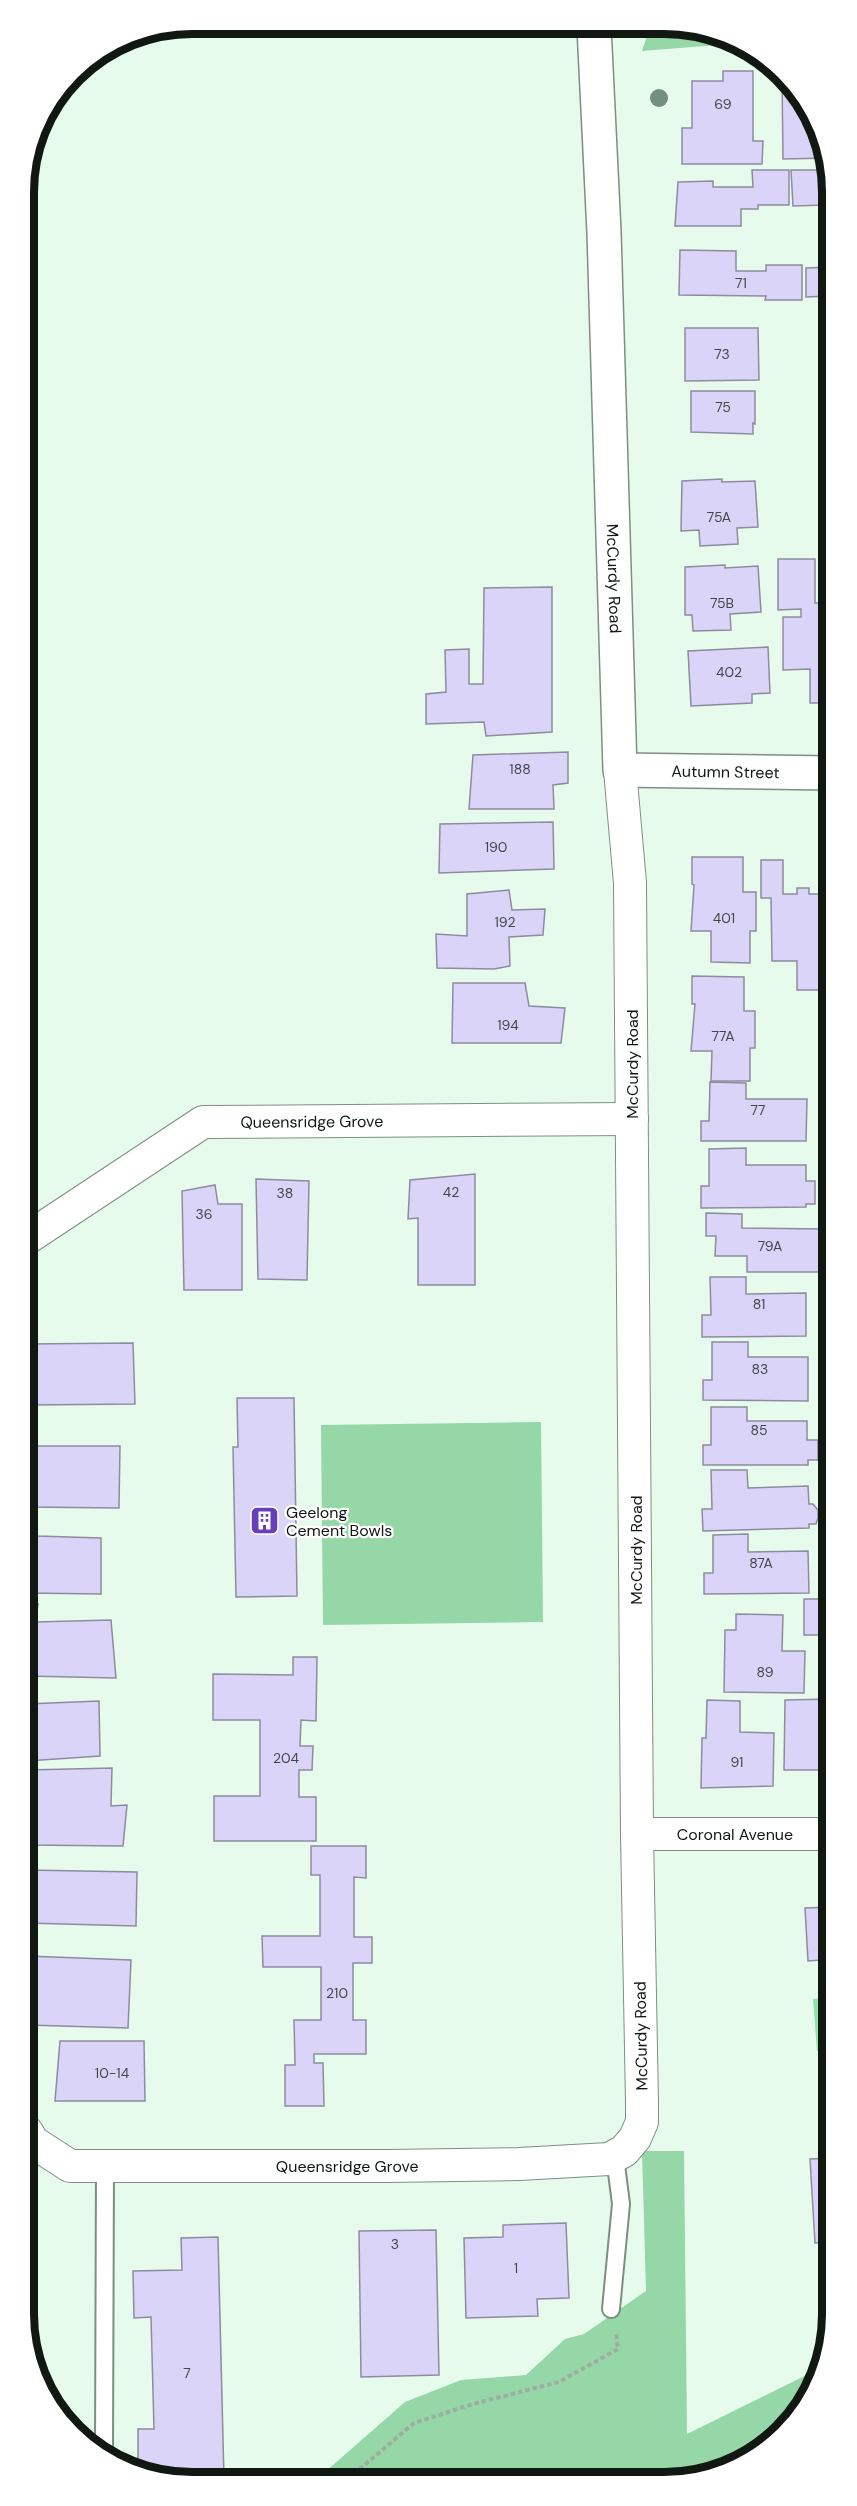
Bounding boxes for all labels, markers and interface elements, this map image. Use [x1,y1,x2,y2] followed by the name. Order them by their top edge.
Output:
[714,95,732,113] house number: 69
[735,274,747,292] house number: 71
[714,345,730,363] house number: 73
[715,398,731,416] house number: 75
[707,508,731,526] house number: 75A
[602,524,626,634] street label: McCurdy Road
[710,594,734,612] house number: 75B
[716,663,742,681] house number: 402
[509,760,531,778] house number: 188
[671,760,780,783] street label: Autumn Street
[485,838,507,856] house number: 190
[713,909,735,927] house number: 401
[495,913,516,931] house number: 192
[622,1009,643,1119] street label: McCurdy Road
[497,1016,519,1034] house number: 194
[711,1027,735,1045] house number: 77A
[751,1101,765,1119] house number: 77
[240,1110,383,1132] street label: Queensridge Grove
[443,1183,459,1201] house number: 42
[277,1184,293,1202] house number: 38
[195,1205,213,1223] house number: 36
[758,1237,782,1255] house number: 79A
[753,1295,765,1313] house number: 81
[752,1360,768,1378] house number: 83
[750,1421,768,1439] house number: 85
[626,1495,647,1605] street label: McCurdy Road
[286,1502,392,1541] place label: Geelong Cement Bowls
[249,1505,281,1537] building icon: Geelong Cement Bowls
[749,1554,773,1572] house number: 87A
[757,1663,774,1681] house number: 89
[273,1749,299,1767] house number: 204
[731,1753,743,1771] house number: 91
[677,1824,793,1845] street label: Coronal Avenue
[630,1981,652,2091] street label: McCurdy Road
[326,1984,348,2002] house number: 210
[95,2064,130,2082] house number: 10-14
[276,2155,419,2177] street label: Queensridge Grove
[391,2235,399,2253] house number: 3
[514,2259,518,2277] house number: 1
[183,2364,191,2382] house number: 7

